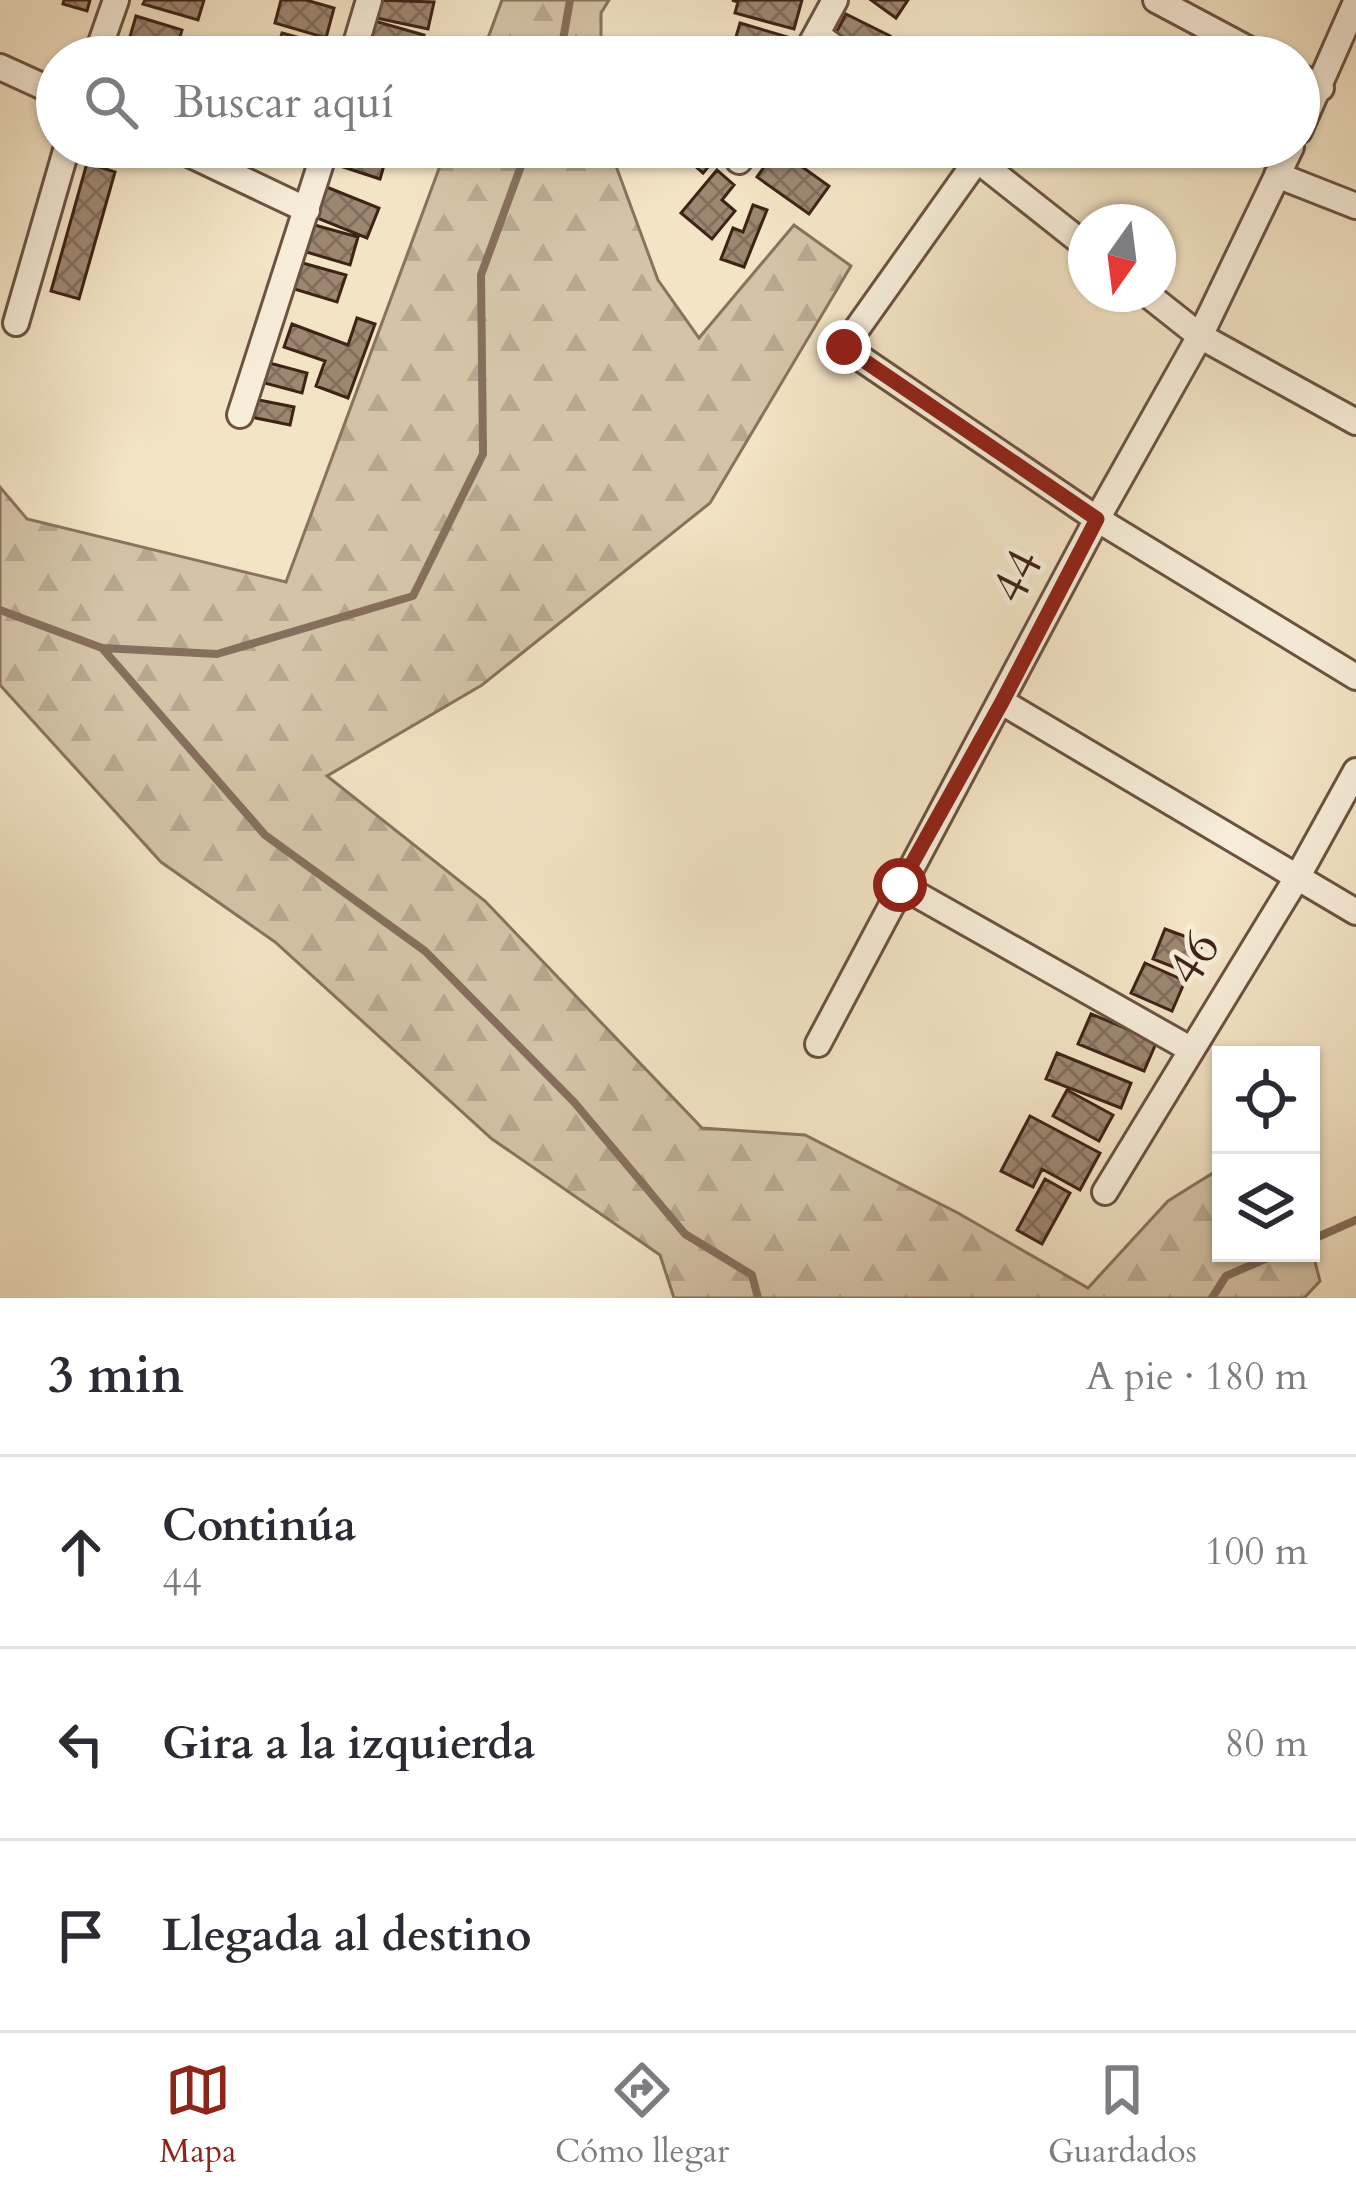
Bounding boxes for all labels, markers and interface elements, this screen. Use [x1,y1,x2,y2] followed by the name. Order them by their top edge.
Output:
[36,36,1320,168] search box
[78,69,144,135] icon: search
[174,72,394,133] text: Buscar aquí
[1068,204,1176,312] north arrow
[817,320,871,374] route end
[974,537,1060,615] street label: 44
[873,858,927,912] route start
[1150,917,1238,999] street label: 46
[1212,1046,1320,1262] map controls
[1212,1046,1320,1154] button: locate
[1212,1154,1320,1262] button: layers
[48,1341,184,1411] text: 3 min
[1086,1350,1308,1403] text: A pie · 180 m
[162,1495,356,1556] text: Continúa
[48,1519,114,1585] icon: ahead
[1205,1525,1308,1578] text: 100 m
[162,1556,202,1609] text: 44
[48,1711,114,1777] icon: left
[162,1713,535,1774] text: Gira a la izquierda
[1225,1717,1308,1770] text: 80 m
[48,1903,114,1969] icon: arrive
[162,1905,532,1966] text: Llegada al destino
[159,2057,236,2174] tab: Mapa
[555,2057,729,2174] tab: Cómo llegar
[1048,2057,1197,2174] tab: Guardados

